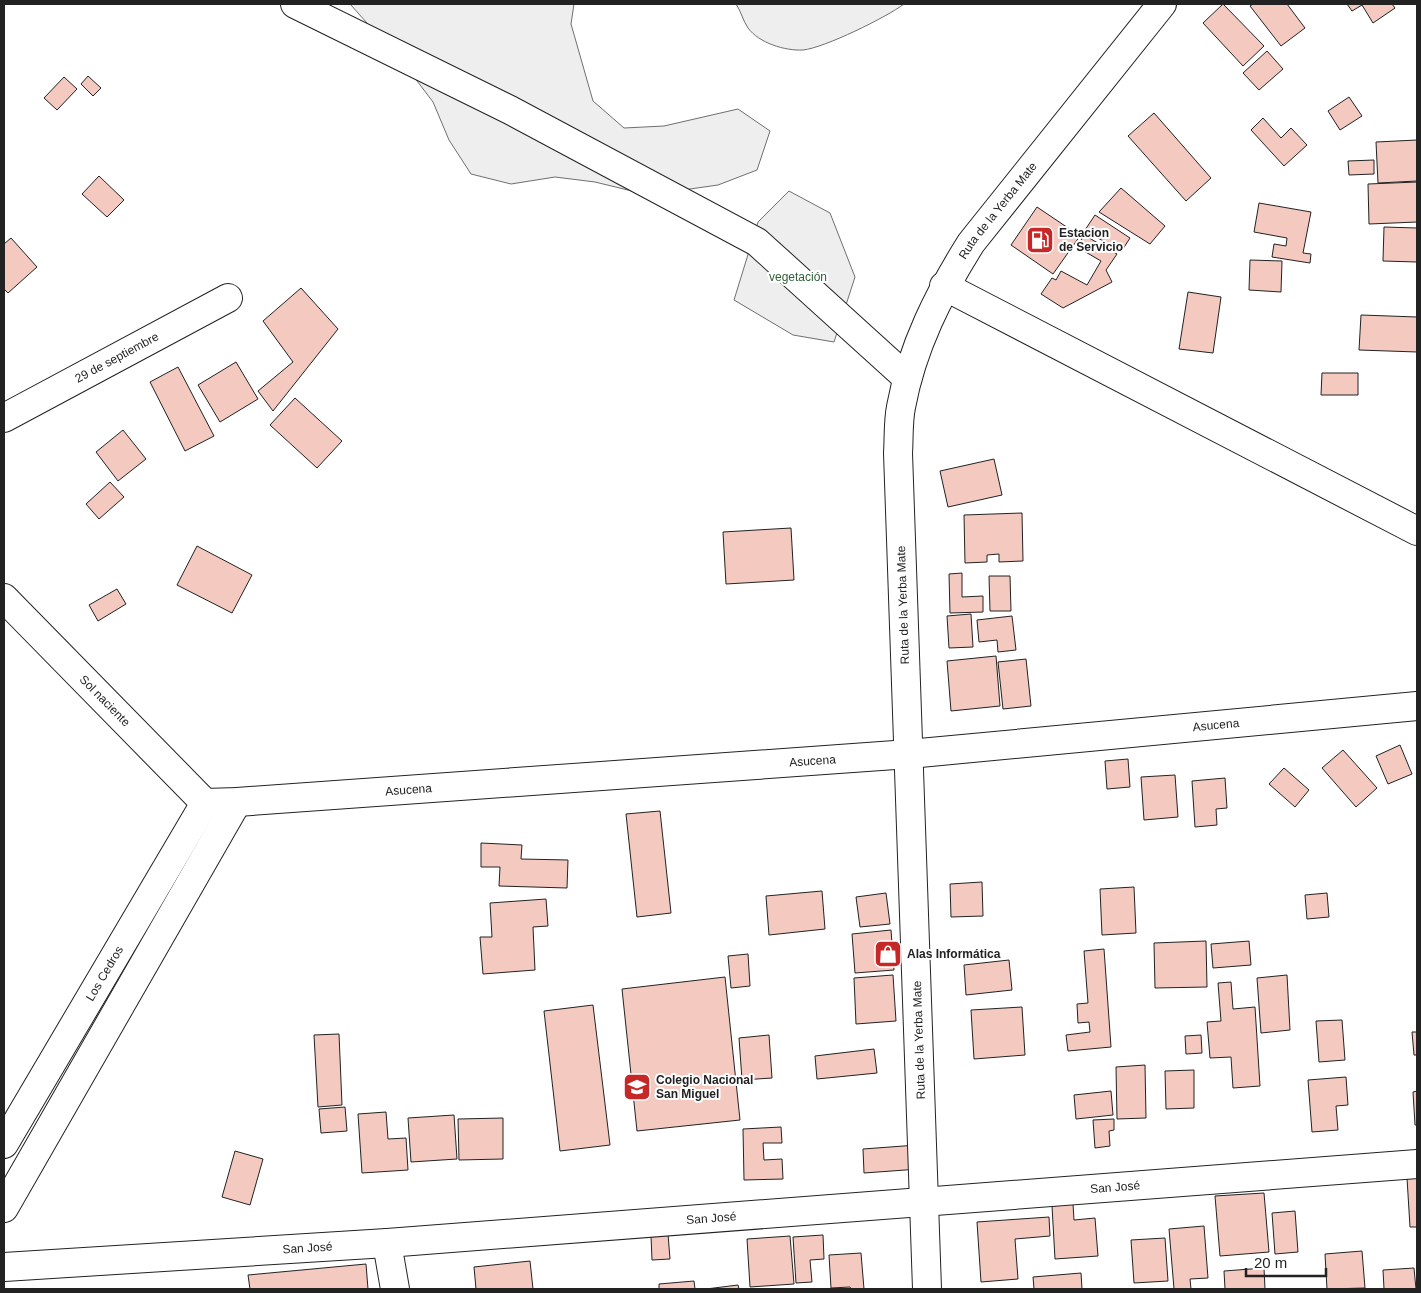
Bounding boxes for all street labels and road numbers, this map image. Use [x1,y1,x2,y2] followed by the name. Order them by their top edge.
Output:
[956,159,1040,262] street label: Ruta de la Yerba Mate
[73,329,161,386] street label: 29 de septiembre
[894,545,912,665] street label: Ruta de la Yerba Mate
[77,672,133,730] street label: Sol naciente
[1192,716,1240,734] street label: Asucena
[789,752,837,770] street label: Asucena
[385,781,433,798] street label: Asucena
[83,943,126,1003] street label: Los Cedros
[910,980,928,1100] street label: Ruta de la Yerba Mate
[1090,1178,1141,1196] street label: San José
[686,1209,737,1227] street label: San José
[282,1239,333,1257] street label: San José

